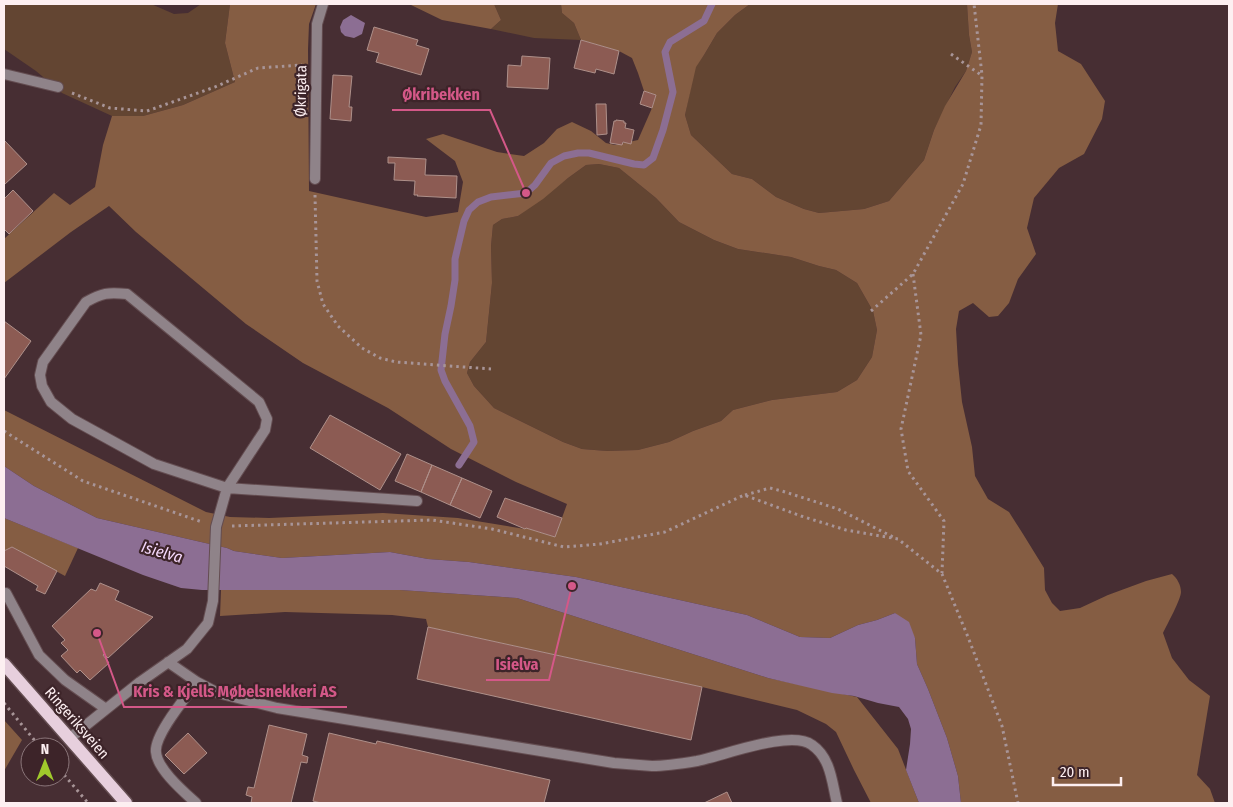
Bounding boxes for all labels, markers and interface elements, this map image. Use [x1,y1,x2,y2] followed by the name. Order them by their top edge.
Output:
[292,65,310,117] street label: Økrigata
[392,79,490,110] callout: Økribekken
[402,85,480,104] text: Økribekken
[139,537,185,567] water label: Isielva
[486,649,549,680] callout: Isielva
[496,655,539,674] text: Isielva
[124,676,347,707] callout: Kris & Kjells Møbelsnekkeri AS
[133,682,337,701] text: Kris & Kjells Møbelsnekkeri AS
[41,683,113,763] street label: Ringeriksveien
[20,737,70,787] north arrow
[41,741,49,758] text: N
[1053,754,1120,786] scale bar
[1060,763,1090,781] text: 20 m

